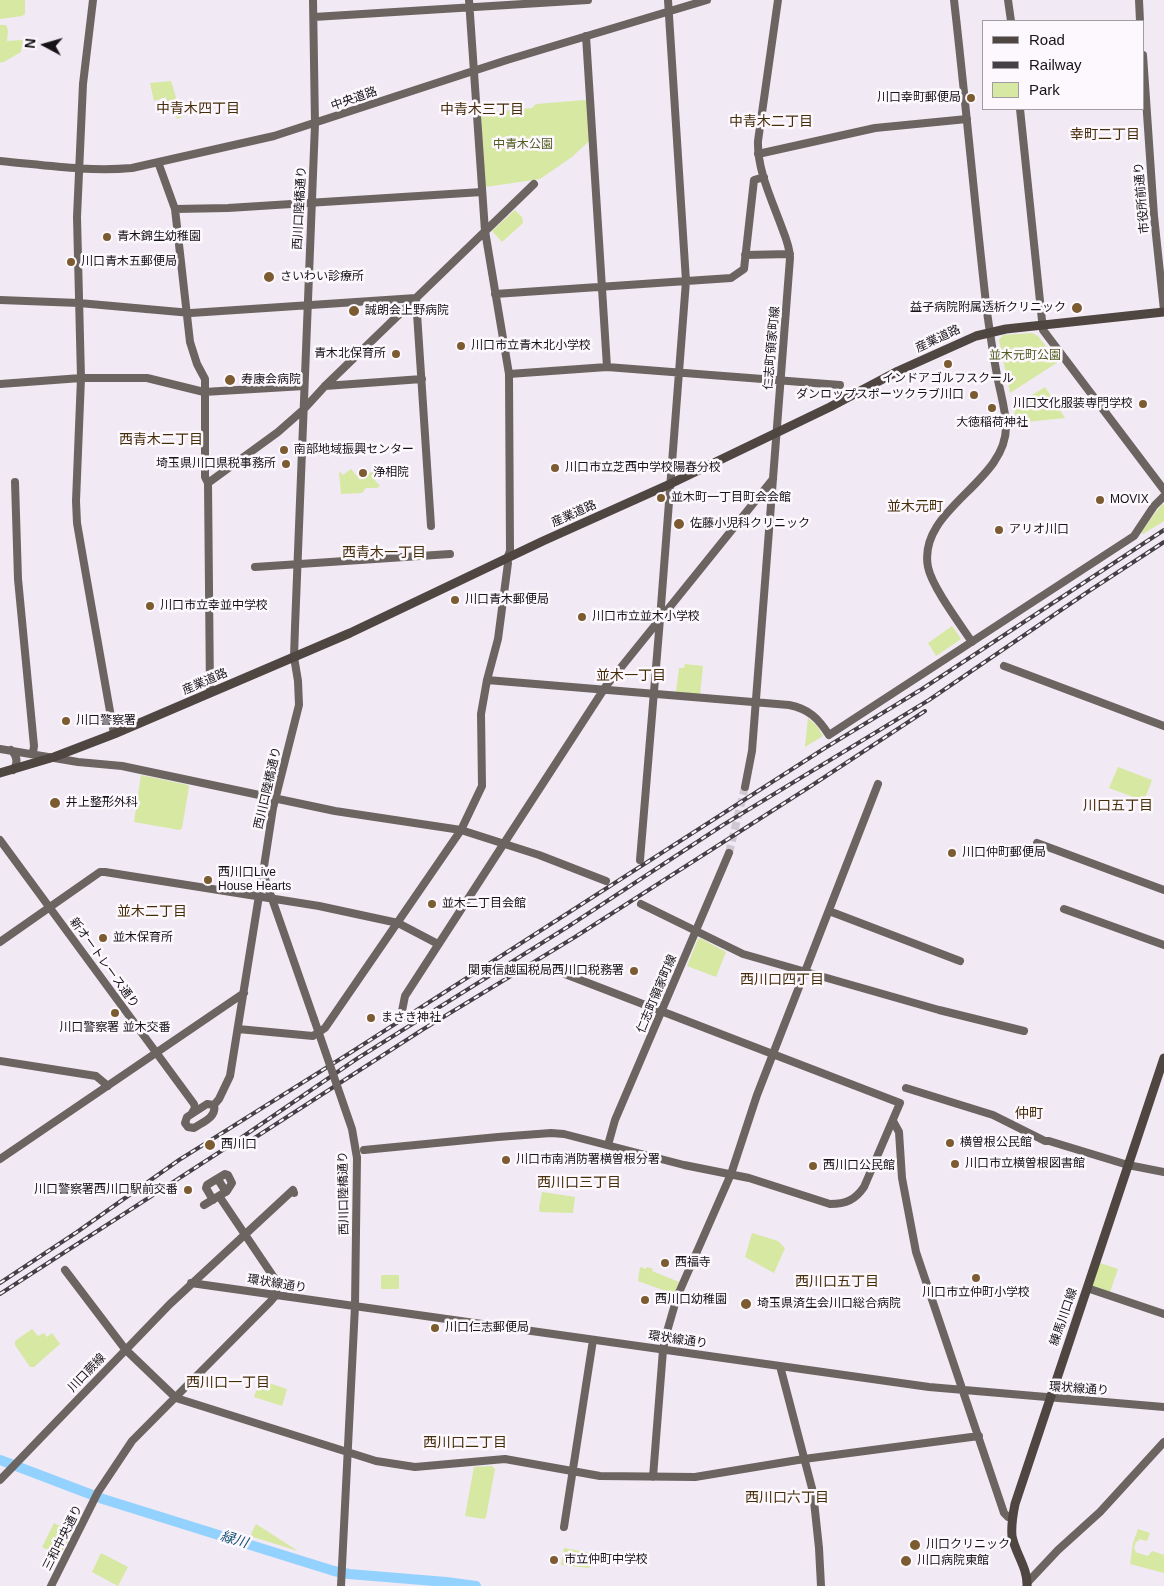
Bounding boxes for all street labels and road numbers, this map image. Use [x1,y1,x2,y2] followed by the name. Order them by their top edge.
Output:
[329,84,379,114] street label: 中央道路
[1132,162,1152,234] street label: 市役所前通り
[291,166,309,250] street label: 西川口陸橋通り
[761,306,783,390] street label: 仁志町領家町線
[913,322,963,356] street label: 産業道路
[549,498,599,530] street label: 産業道路
[180,666,230,698] street label: 産業道路
[252,745,284,831] street label: 西川口陸橋通り
[66,915,142,1011] street label: 新オートレース通り
[634,953,680,1035] street label: 仁志町領家町線
[336,1151,352,1235] street label: 西川口陸橋通り
[246,1272,308,1296] street label: 環状線通り
[1047,1286,1081,1348] street label: 練馬川口線
[647,1329,709,1351] street label: 環状線通り
[65,1351,109,1395] street label: 川口蕨線
[1049,1380,1109,1398] street label: 環状線通り
[40,1503,86,1573] street label: 三和中央通り

